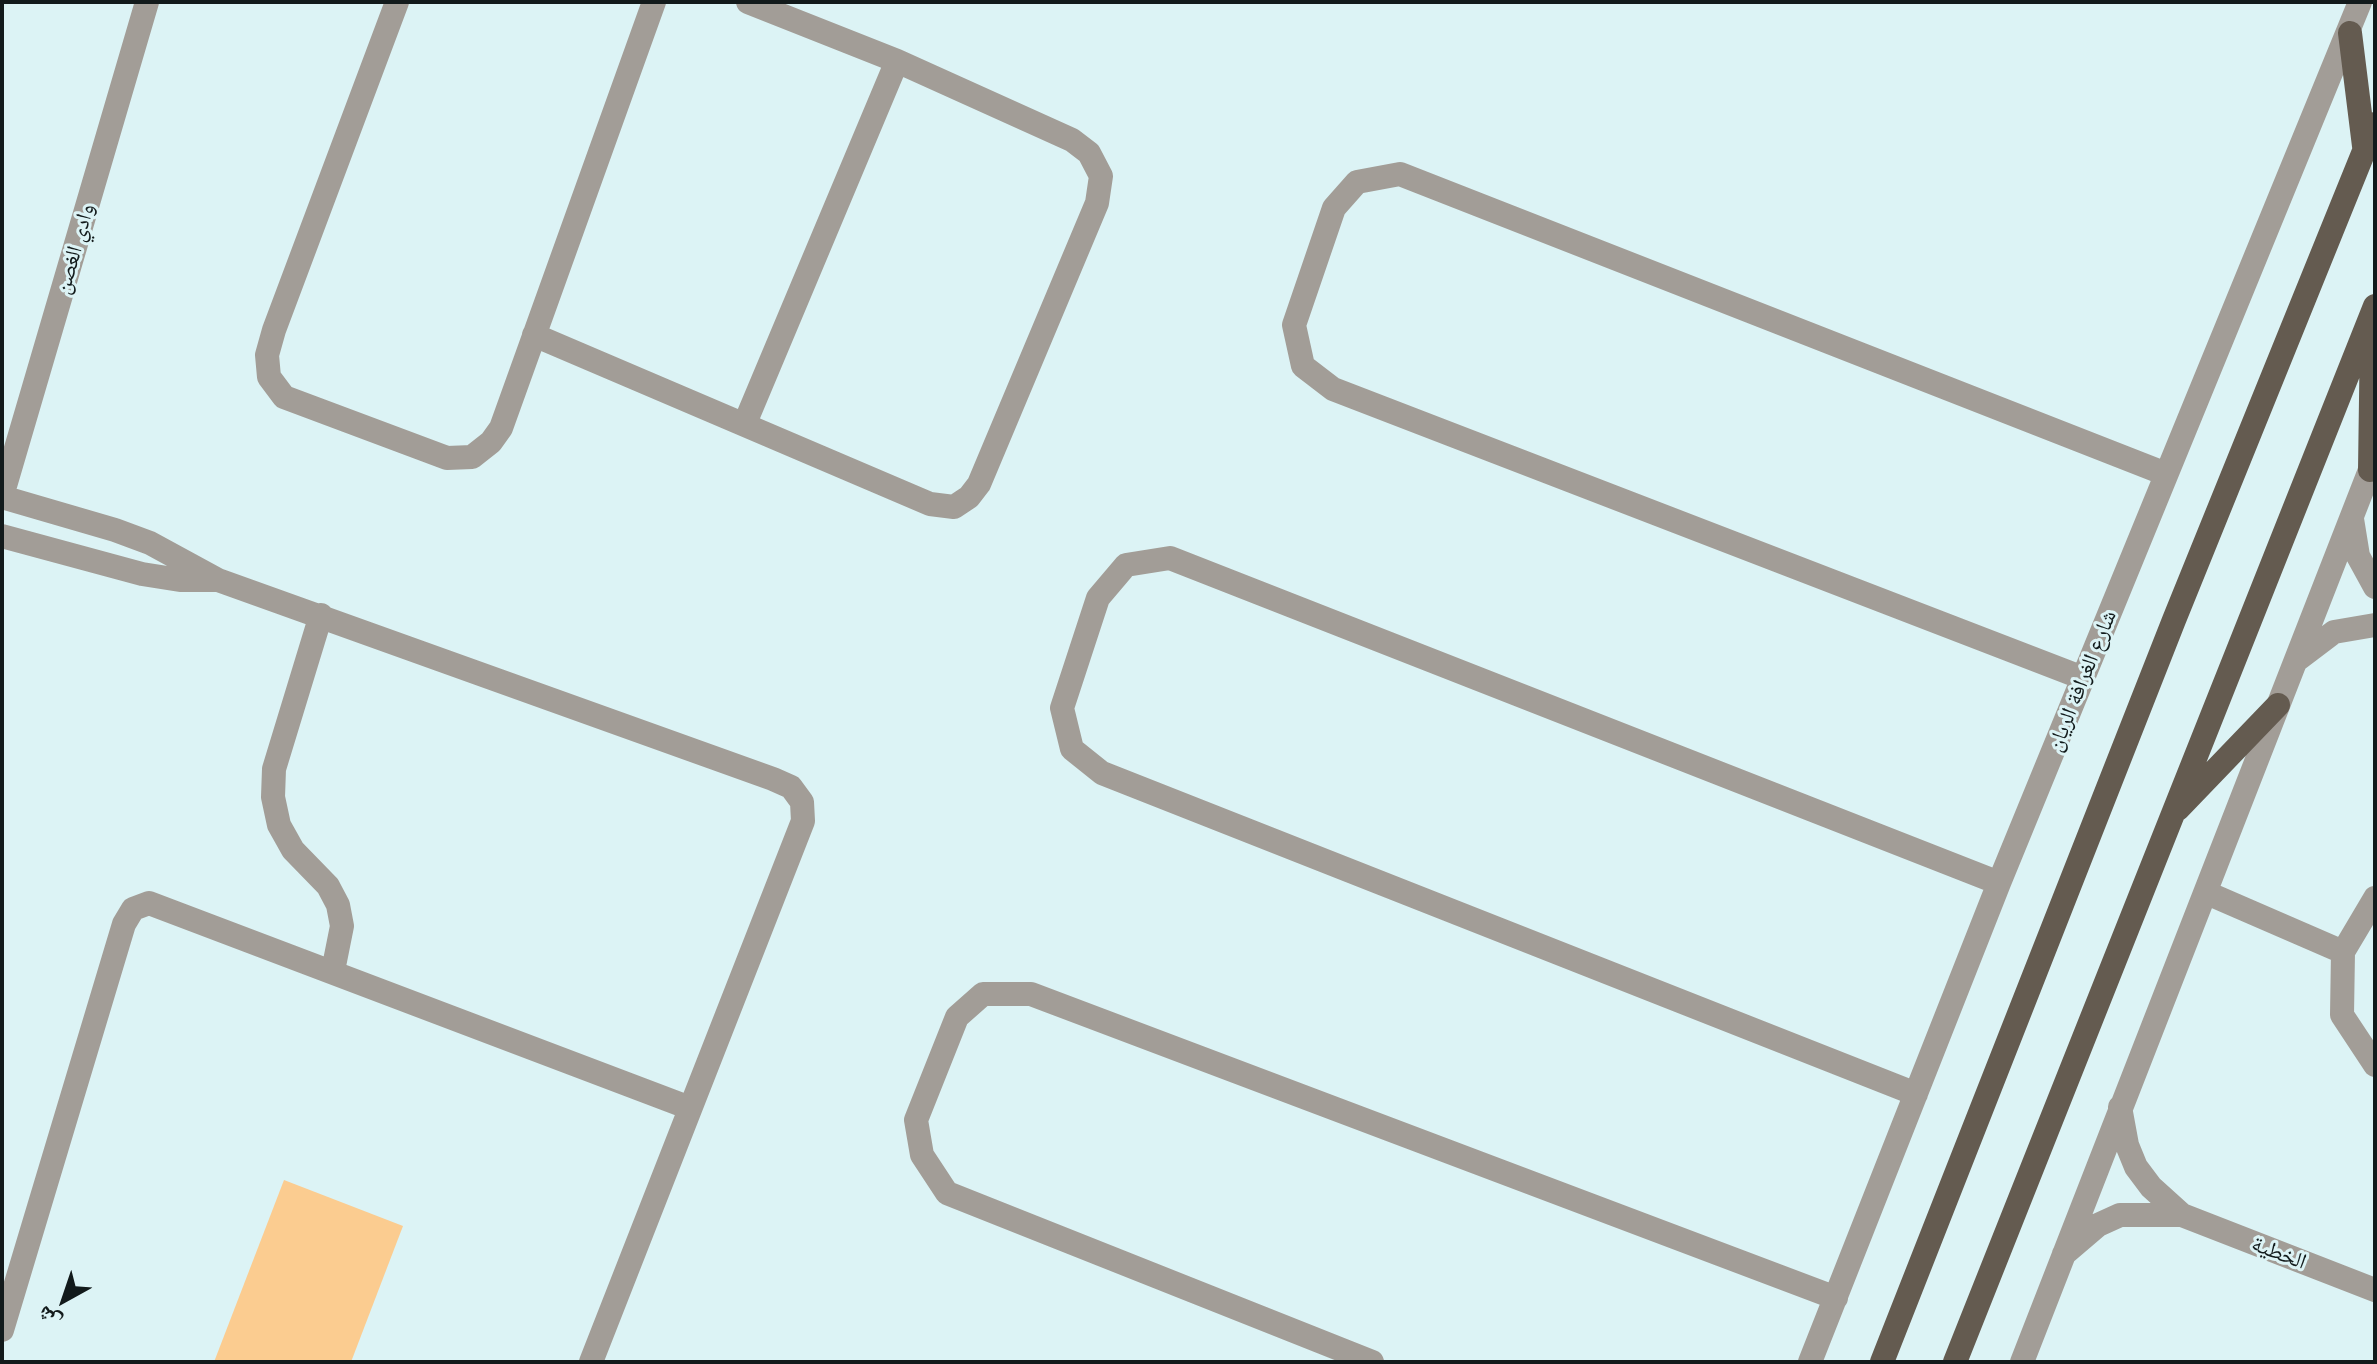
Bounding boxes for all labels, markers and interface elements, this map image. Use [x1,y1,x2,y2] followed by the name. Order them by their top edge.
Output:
[50,201,100,297] street label: وادي الغصن
[2042,606,2122,756] street label: شارع الغرافة الريان
[2248,1231,2310,1275] street label: الخطية
[24,1260,104,1340] north arrow
[31,1301,66,1336] text: ش

